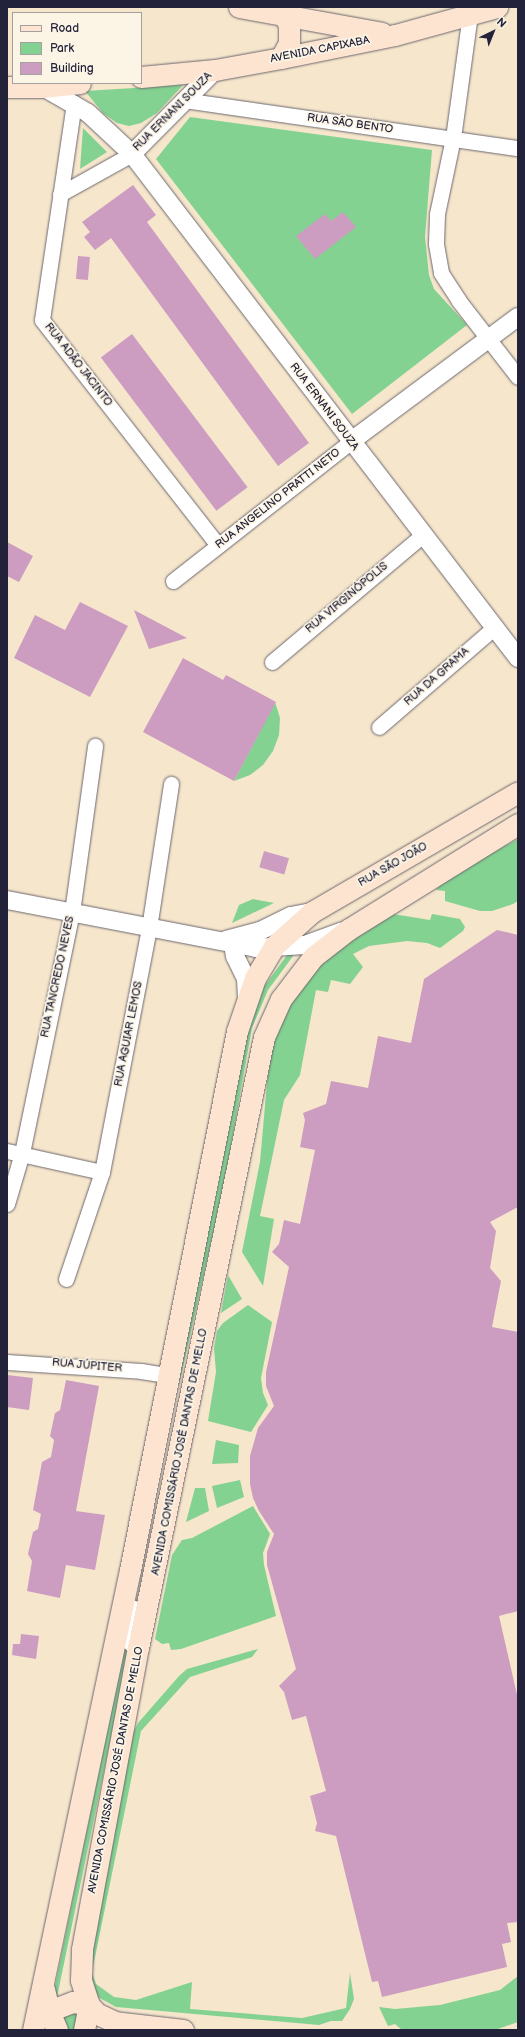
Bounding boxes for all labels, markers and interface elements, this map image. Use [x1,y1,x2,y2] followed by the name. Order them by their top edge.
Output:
[12,12,142,84] legend
[473,12,513,52] north arrow
[494,15,509,30] text: N
[50,21,79,36] text: Road
[269,34,371,66] street label: AVENIDA CAPIXABA
[50,41,74,56] text: Park
[50,61,94,76] text: Building
[131,70,215,154] street label: RUA ERNANI SOUZA
[306,111,394,137] street label: RUA SÃO BENTO
[41,320,115,410] street label: RUA ADÃO JACINTO
[287,360,361,454] street label: RUA ERNANI SOUZA
[213,446,343,552] street label: RUA ANGELINO PRATTI NETO
[303,560,391,636] street label: RUA VIRGINÓPOLIS
[402,645,472,709] street label: RUA DA GRAMA
[356,840,430,890] street label: RUA SÃO JOÃO
[39,915,77,1039] street label: RUA TANCREDO NEVES
[112,980,146,1088] street label: RUA AGUIAR LEMOS
[150,1327,210,1577] street label: AVENIDA COMISSÁRIO JOSÉ DANTAS DE MELLO
[51,1356,123,1376] street label: RUA JÚPITER
[86,1645,146,1895] street label: AVENIDA COMISSÁRIO JOSÉ DANTAS DE MELLO

